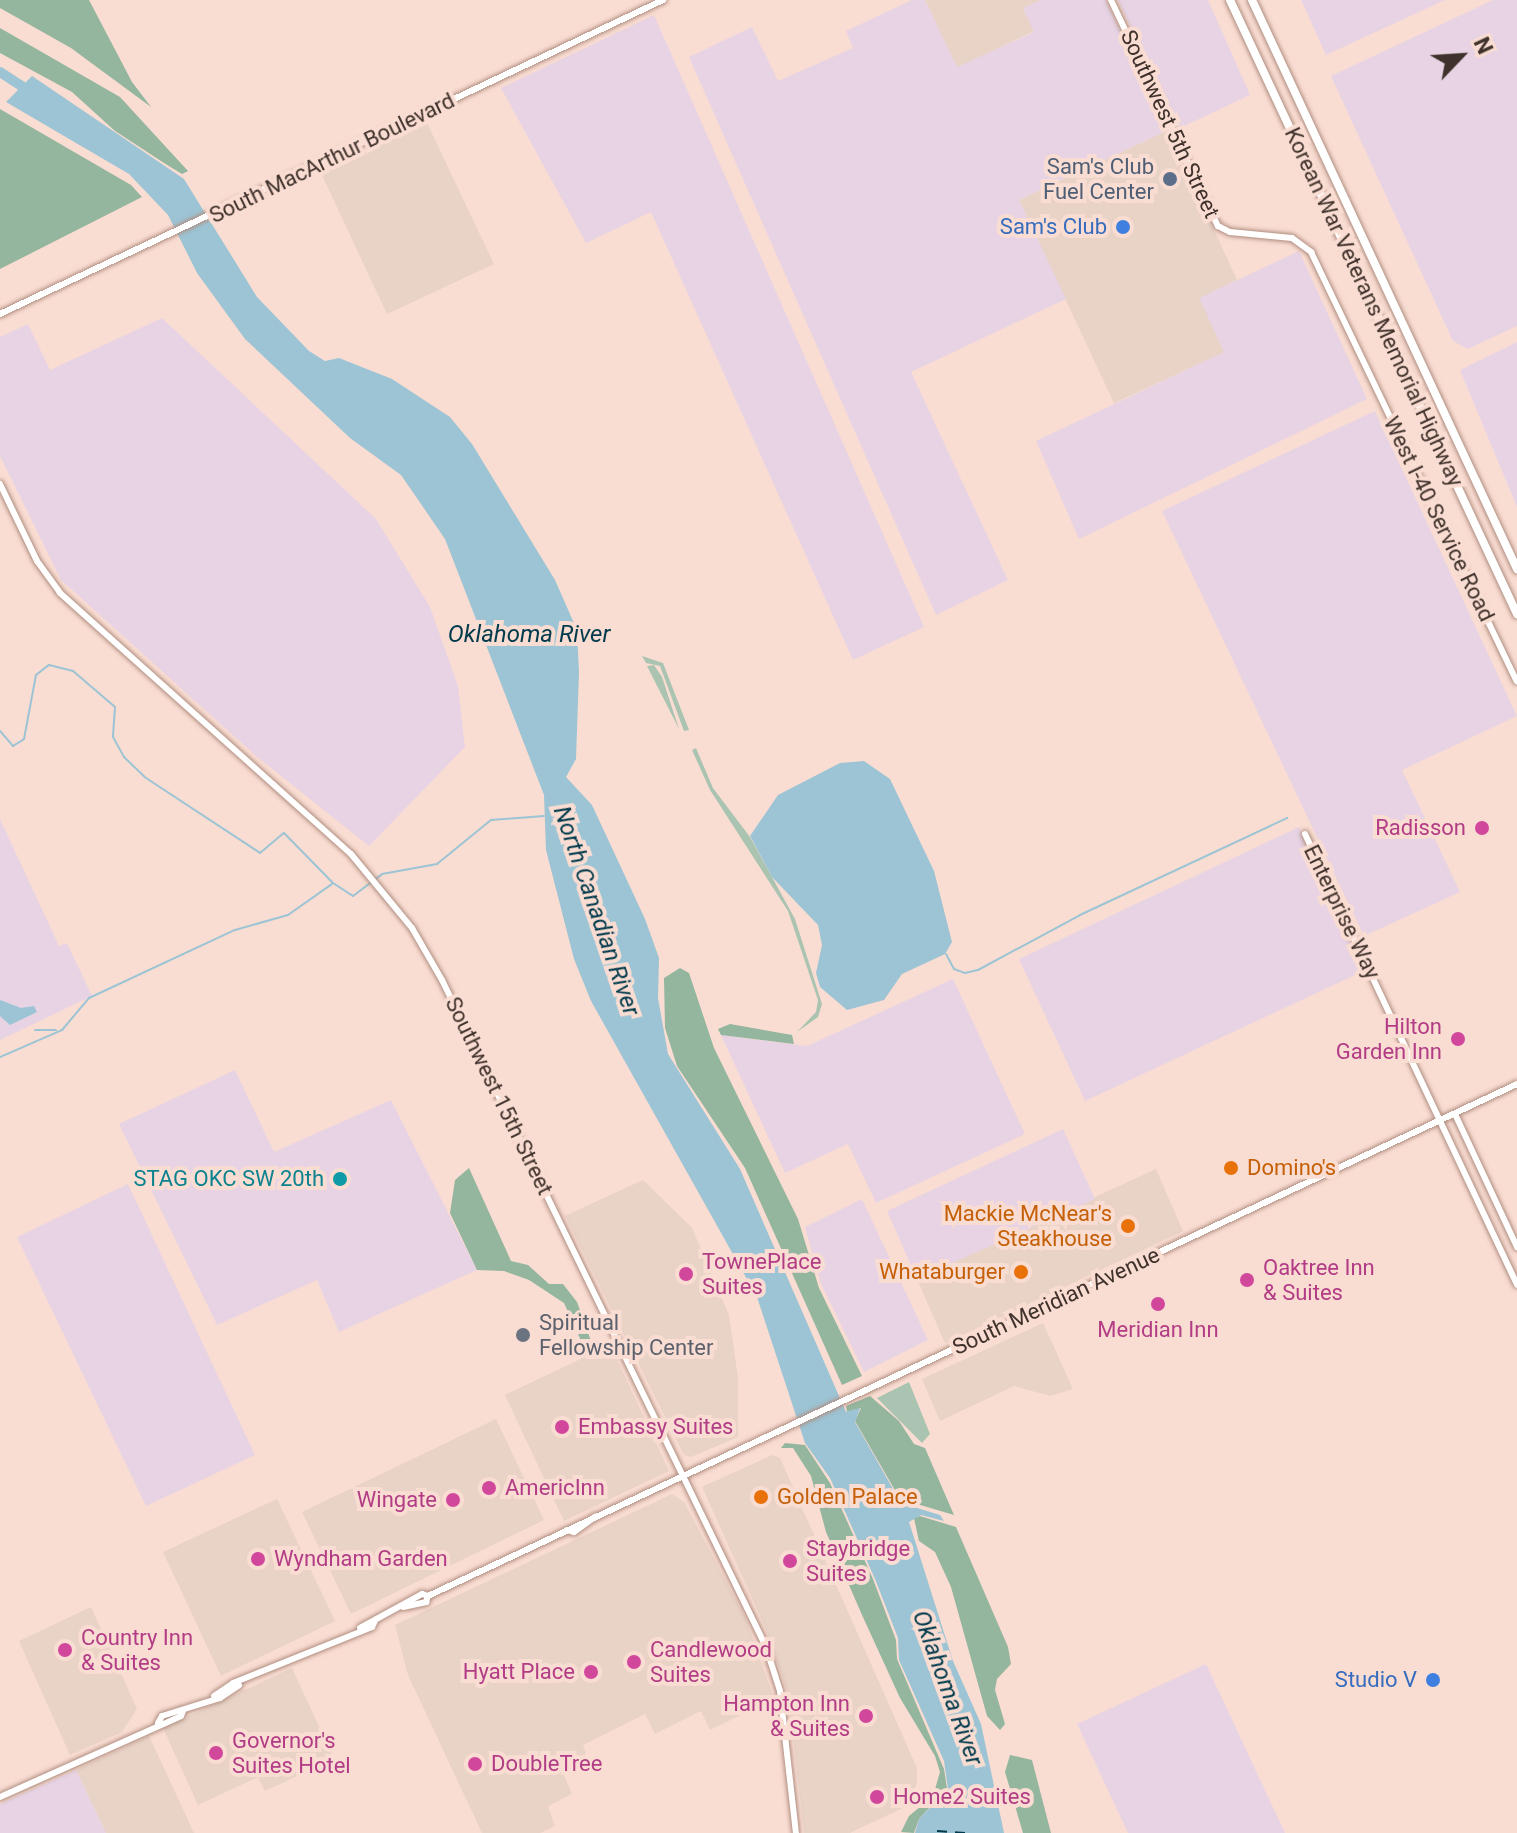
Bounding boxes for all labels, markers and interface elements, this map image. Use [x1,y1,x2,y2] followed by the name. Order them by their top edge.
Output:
[1421,16,1501,96] north arrow
[1115,26,1225,222] street label: Southwest 5th Street
[1469,33,1498,58] text: N
[205,87,459,229] street label: South MacArthur Boulevard
[1279,123,1469,491] street label: Korean War Veterans Memorial Highway
[1043,153,1154,204] place label: Sam's Club Fuel Center
[1161,170,1179,188] marker: Sam's Club Fuel Center
[1000,214,1107,240] place label: Sam's Club
[1114,218,1132,236] marker: Sam's Club
[1378,412,1500,626] street label: West I-40 Service Road
[448,621,610,649] water label: Oklahoma River
[547,803,645,1019] water label: North Canadian River
[1375,815,1466,841] place label: Radisson
[1473,819,1491,837] marker: Radisson
[1298,841,1386,983] street label: Enterprise Way
[440,993,558,1199] street label: Southwest 15th Street
[1336,1013,1442,1064] place label: Hilton Garden Inn
[1449,1030,1467,1048] marker: Hilton Garden Inn
[1247,1155,1336,1181] place label: Domino's
[1222,1159,1240,1177] marker: Domino's
[134,1166,324,1192] place label: STAG OKC SW 20th
[331,1170,349,1188] marker: STAG OKC SW 20th
[944,1200,1112,1252] place label: Mackie McNear's Steakhouse
[1119,1217,1137,1235] marker: Mackie McNear's Steakhouse
[948,1241,1164,1361] street label: South Meridian Avenue
[702,1248,821,1300] place label: TownePlace Suites
[1263,1254,1375,1306] place label: Oaktree Inn & Suites
[879,1259,1005,1285] place label: Whataburger
[1012,1263,1030,1281] marker: Whataburger
[677,1265,695,1283] marker: TownePlace Suites
[1238,1271,1256,1289] marker: Oaktree Inn & Suites
[1149,1295,1167,1313] marker: Meridian Inn
[539,1309,713,1360] place label: Spiritual Fellowship Center
[1097,1317,1219,1343] place label: Meridian Inn
[514,1326,532,1344] marker: Spiritual Fellowship Center
[578,1414,733,1440] place label: Embassy Suites
[553,1418,571,1436] marker: Embassy Suites
[505,1475,605,1501] place label: AmericInn
[480,1479,498,1497] marker: AmericInn
[777,1484,918,1510] place label: Golden Palace
[357,1487,437,1513] place label: Wingate
[752,1488,770,1506] marker: Golden Palace
[444,1491,462,1509] marker: Wingate
[806,1535,910,1586] place label: Staybridge Suites
[274,1546,448,1572] place label: Wyndham Garden
[249,1550,267,1568] marker: Wyndham Garden
[781,1552,799,1570] marker: Staybridge Suites
[906,1607,988,1769] water label: Oklahoma River
[81,1624,193,1676] place label: Country Inn & Suites
[650,1636,772,1688] place label: Candlewood Suites
[56,1641,74,1659] marker: Country Inn & Suites
[625,1653,643,1671] marker: Candlewood Suites
[463,1659,575,1685] place label: Hyatt Place
[582,1663,600,1681] marker: Hyatt Place
[1335,1667,1417,1693] place label: Studio V
[1424,1671,1442,1689] marker: Studio V
[723,1690,850,1742] place label: Hampton Inn & Suites
[857,1707,875,1725] marker: Hampton Inn & Suites
[232,1727,351,1778] place label: Governor's Suites Hotel
[207,1744,225,1762] marker: Governor's Suites Hotel
[491,1751,602,1777] place label: DoubleTree
[466,1755,484,1773] marker: DoubleTree
[893,1784,1031,1810] place label: Home2 Suites
[868,1788,886,1806] marker: Home2 Suites

